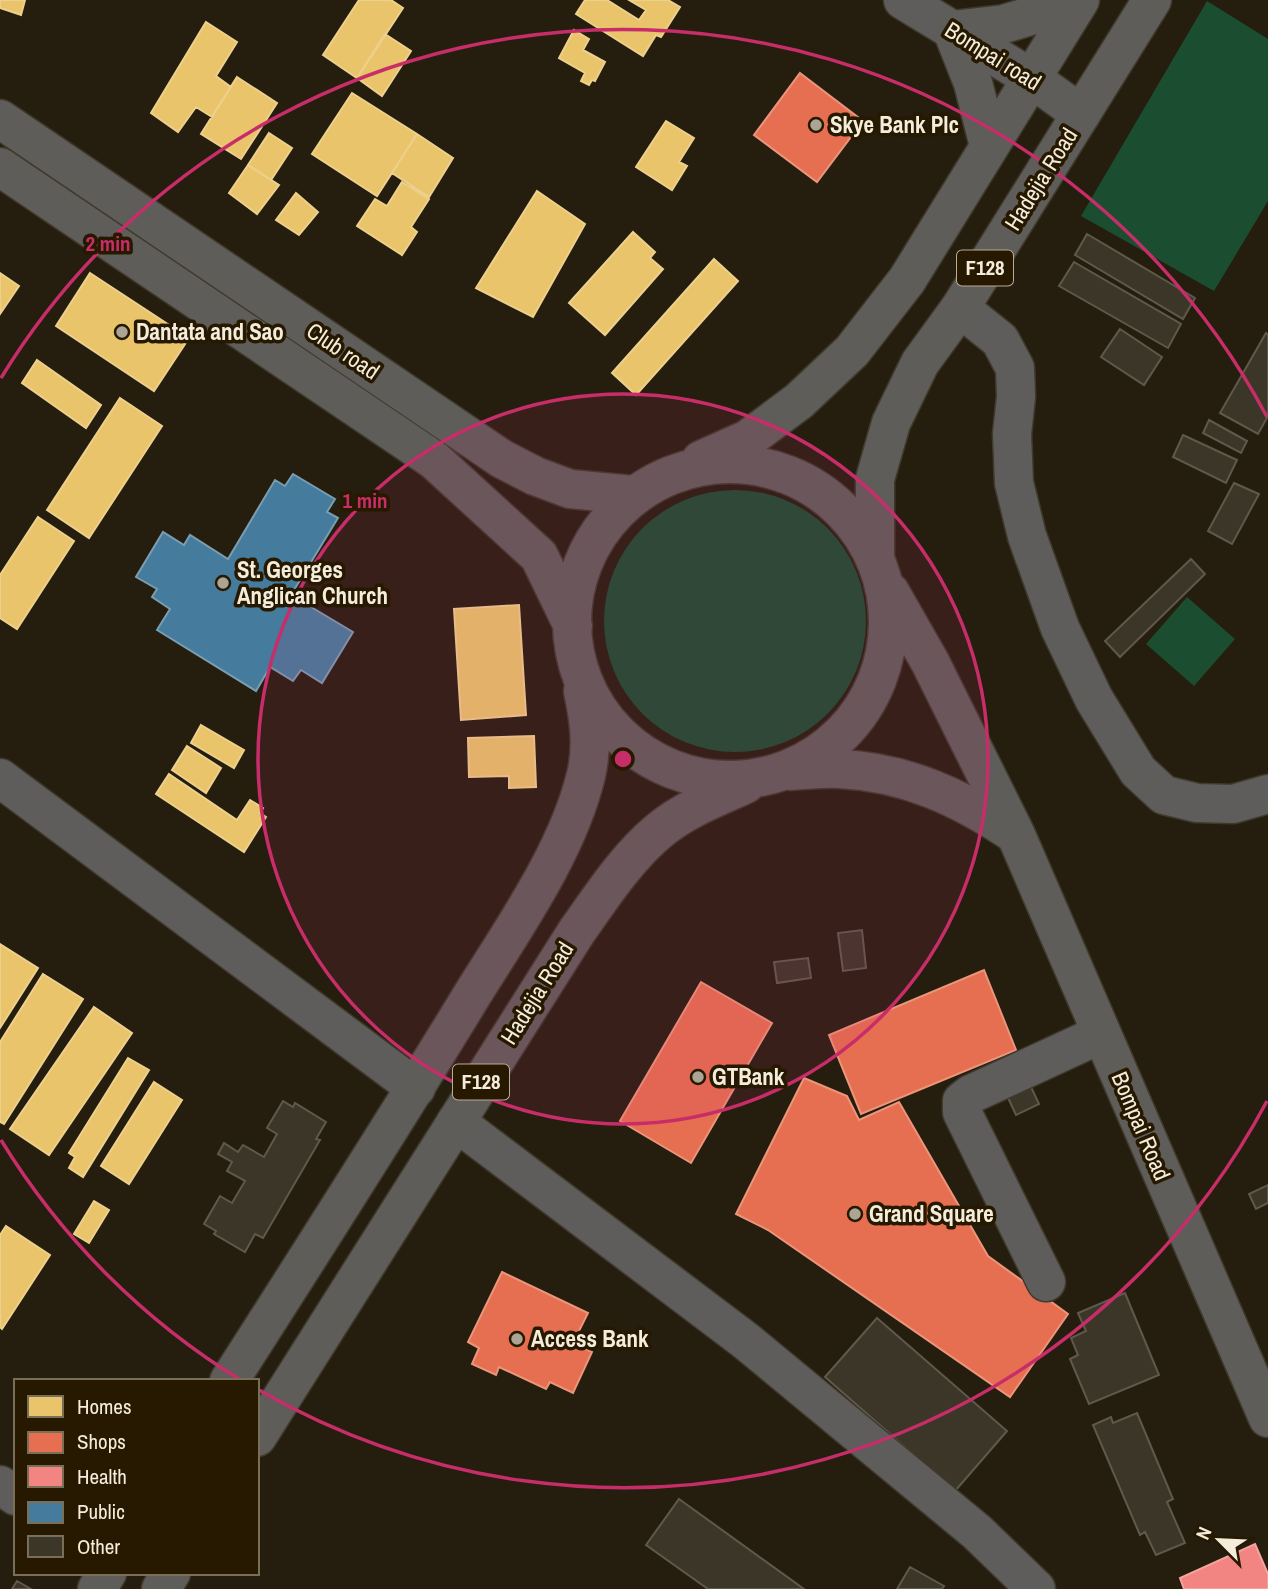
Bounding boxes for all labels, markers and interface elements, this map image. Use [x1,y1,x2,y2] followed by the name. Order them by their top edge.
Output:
[939,14,1047,97] street label: Bompai road
[830,109,959,140] place label: Skye Bank Plc
[808,117,824,133] marker: Skye Bank Plc
[997,122,1084,236] street label: Hadejia Road
[86,229,130,258] text: 2 min
[957,250,1013,286] road number: F128
[301,315,386,386] street label: Club road
[136,316,284,347] place label: Dantata and Sao
[114,324,130,340] marker: Dantata and Sao
[343,486,387,515] text: 1 min
[237,554,388,611] place label: St. Georges Anglican Church
[215,575,231,591] marker: St. Georges Anglican Church
[611,747,635,771] centre of rings
[493,936,580,1050] street label: Hadejia Road
[712,1061,785,1092] place label: GTBank
[453,1064,509,1100] road number: F128
[1105,1067,1178,1185] street label: Bompai Road
[690,1069,706,1085] marker: GTBank
[869,1198,994,1229] place label: Grand Square
[847,1206,863,1222] marker: Grand Square
[531,1323,649,1354] place label: Access Bank
[509,1331,525,1347] marker: Access Bank
[14,1379,259,1575] legend
[77,1392,132,1421] text: Homes
[77,1427,126,1456] text: Shops
[77,1462,127,1491] text: Health
[77,1497,125,1526] text: Public
[1184,1505,1254,1575] north arrow
[1189,1523,1218,1544] text: N
[77,1532,120,1561] text: Other

